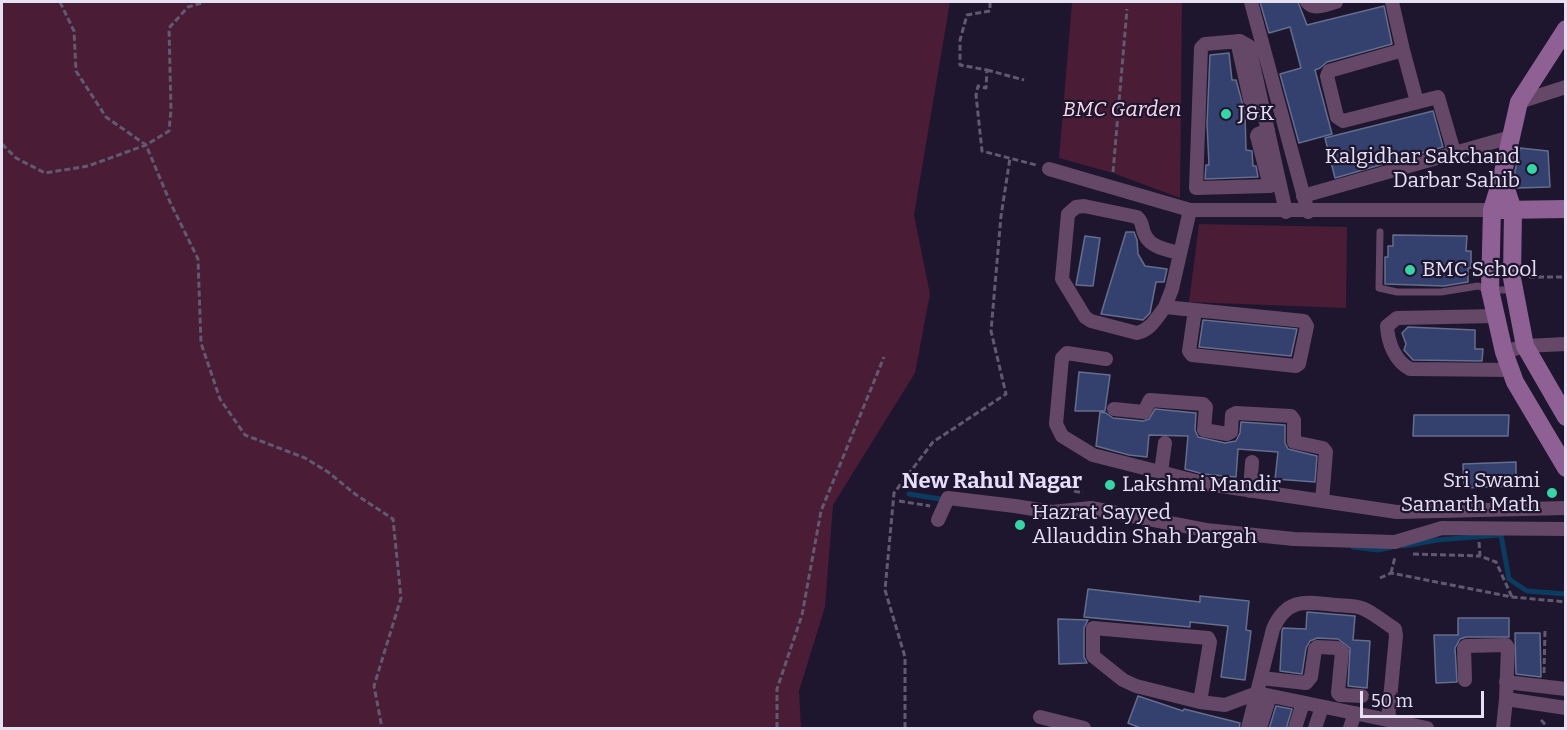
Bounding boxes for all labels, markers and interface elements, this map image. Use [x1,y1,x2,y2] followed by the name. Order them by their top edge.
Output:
[1062,97,1182,123] park label: BMC Garden
[1238,101,1274,127] place label: J&K
[1219,107,1233,121] marker: J&K
[1325,144,1520,194] place label: Kalgidhar Sakchand Darbar Sahib
[1525,162,1539,176] marker: Kalgidhar Sakchand Darbar Sahib
[1422,257,1537,283] place label: BMC School
[1403,263,1417,277] marker: BMC School
[1401,468,1540,518] place label: Sri Swami Samarth Math
[902,469,1082,495] district label: New Rahul Nagar
[1122,472,1281,498] place label: Lakshmi Mandir
[1103,478,1117,492] marker: Lakshmi Mandir
[1545,486,1559,500] marker: Sri Swami Samarth Math
[1032,500,1257,550] place label: Hazrat Sayyed Allauddin Shah Dargah
[1013,518,1027,532] marker: Hazrat Sayyed Allauddin Shah Dargah
[1363,679,1488,717] scale bar
[1371,690,1413,712] text: 50 m

